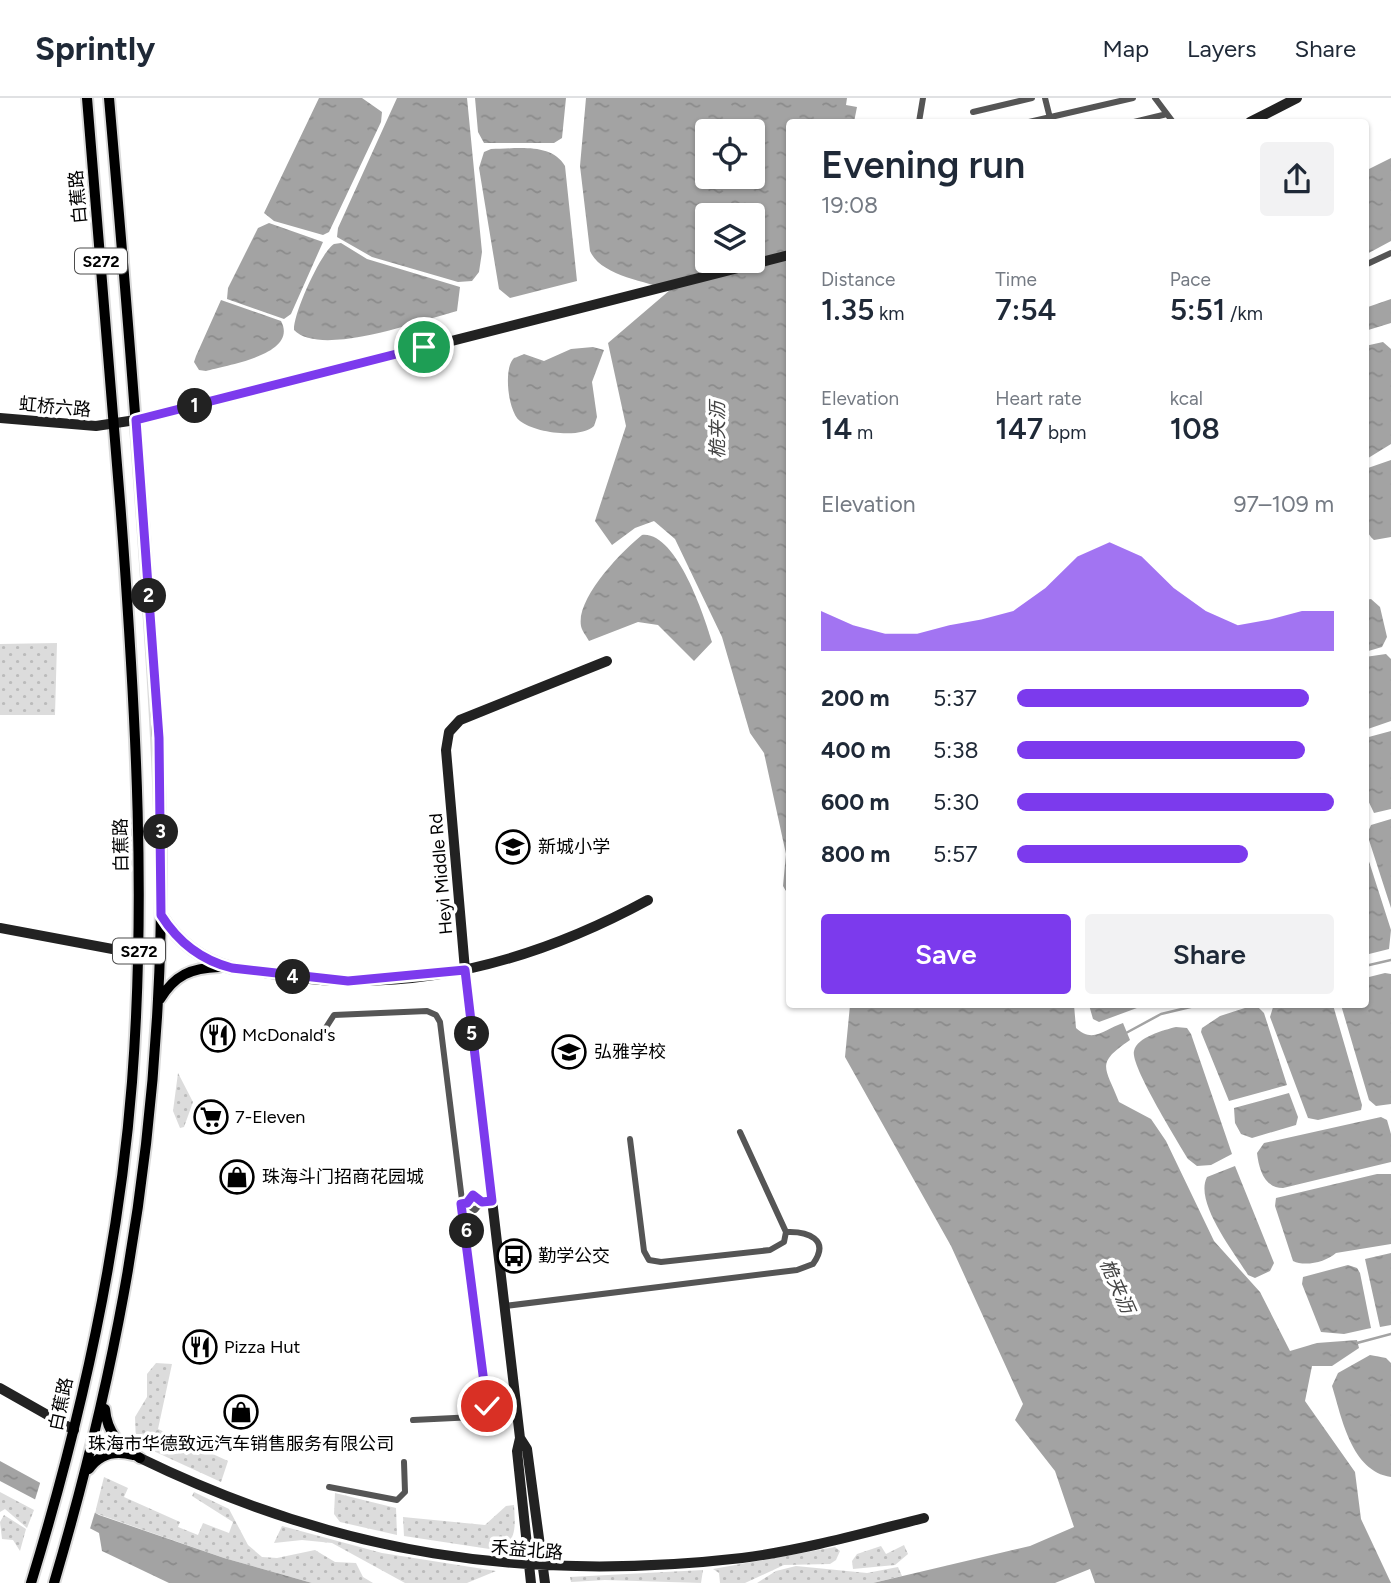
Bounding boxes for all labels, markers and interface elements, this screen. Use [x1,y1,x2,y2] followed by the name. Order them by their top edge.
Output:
[35,29,155,68] text: Sprintly
[1102,34,1149,63] text: Map
[1187,34,1256,63] text: Layers
[1294,34,1356,63] text: Share
[695,119,765,273] map controls
[695,119,765,189] button: locate
[821,142,1025,188] text: Evening run
[1260,142,1334,216] button: share
[65,169,91,225] street label: 白蕉路
[821,191,878,219] text: 19:08
[695,203,765,273] button: layers
[75,248,127,274] road number: S272
[821,268,895,291] text: Distance
[995,268,1037,291] text: Time
[1170,268,1211,291] text: Pace
[821,291,874,328] text: 1.35
[995,291,1056,328] text: 7:54
[1170,291,1225,328] text: 5:51
[874,302,904,325] text: km
[1225,302,1263,325] text: /km
[394,317,454,377] pin
[405,328,443,366] icon: arrive
[821,387,899,410] text: Elevation
[995,387,1082,410] text: Heart rate
[1170,387,1203,410] text: kcal
[178,388,212,424] pin: 1
[18,393,92,421] street label: 虹桥六路
[190,394,199,417] text: 1
[706,399,729,459] water label: 桅夹沥
[821,410,852,447] text: 14
[995,410,1043,447] text: 147
[1170,410,1220,447] text: 108
[852,421,873,444] text: m
[1043,421,1086,444] text: bpm
[821,490,916,518] text: Elevation
[1233,490,1334,518] text: 97–109 m
[132,578,166,614] pin: 2
[143,584,154,607] text: 2
[821,684,890,712] text: 200 m
[933,684,977,712] text: 5:37
[821,736,891,764] text: 400 m
[933,736,979,764] text: 5:38
[821,788,890,816] text: 600 m
[933,788,979,816] text: 5:30
[425,812,457,936] street label: Heyi Middle Rd
[144,814,178,850] pin: 3
[110,818,132,872] street label: 白蕉路
[155,820,166,843] text: 3
[494,828,532,866] school or university icon: 新城小学
[538,836,610,858] place label: 新城小学
[821,840,890,868] text: 800 m
[933,840,978,868] text: 5:57
[821,914,1071,994] button: Save
[1085,914,1334,994] button: Share
[113,938,165,964] road number: S272
[276,960,310,994] pin: 4
[286,965,299,988] text: 4
[199,1016,237,1054] restaurant icon: McDonald's
[454,1016,490,1052] pin: 5
[466,1022,477,1045] text: 5
[242,1024,336,1046] place label: McDonald's
[550,1033,588,1071] school or university icon: 弘雅学校
[594,1041,666,1063] place label: 弘雅学校
[192,1098,230,1136] supermarket icon: 7-Eleven
[235,1106,305,1128] place label: 7-Eleven
[218,1158,256,1196] shop icon: 珠海斗门招商花园城
[262,1166,424,1188] place label: 珠海斗门招商花园城
[449,1214,484,1248] pin: 6
[461,1219,472,1242] text: 6
[495,1237,533,1275] bus stop icon: 勤学公交
[538,1245,610,1267] place label: 勤学公交
[1095,1255,1140,1319] water label: 桅夹沥
[181,1328,219,1366] restaurant icon: Pizza Hut
[224,1336,300,1358] place label: Pizza Hut
[45,1375,77,1433] street label: 白蕉路
[457,1376,517,1436] pin
[468,1387,506,1425] icon: check
[222,1393,260,1431] shop icon: 珠海市华德致远汽车销售服务有限公司
[88,1433,394,1455] place label: 珠海市华德致远汽车销售服务有限公司
[490,1536,564,1564] street label: 禾益北路

